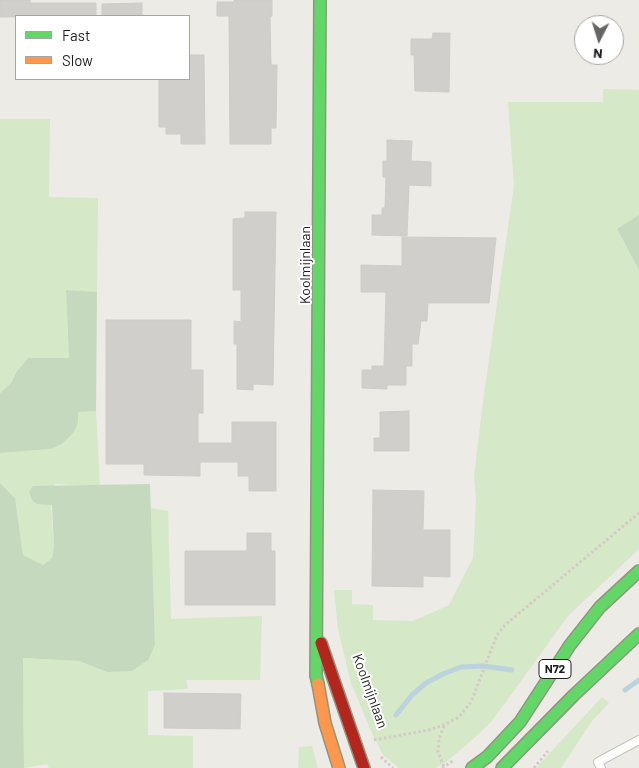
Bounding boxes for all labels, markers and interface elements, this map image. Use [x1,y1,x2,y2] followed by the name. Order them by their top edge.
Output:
[15,15,190,80] legend
[574,15,624,65] north arrow
[62,26,90,44] text: Fast
[592,46,603,63] text: N
[62,51,93,69] text: Slow
[297,226,313,304] street label: Koolmijnlaan
[349,651,391,731] street label: Koolmijnlaan
[539,660,571,679] road number: N72

